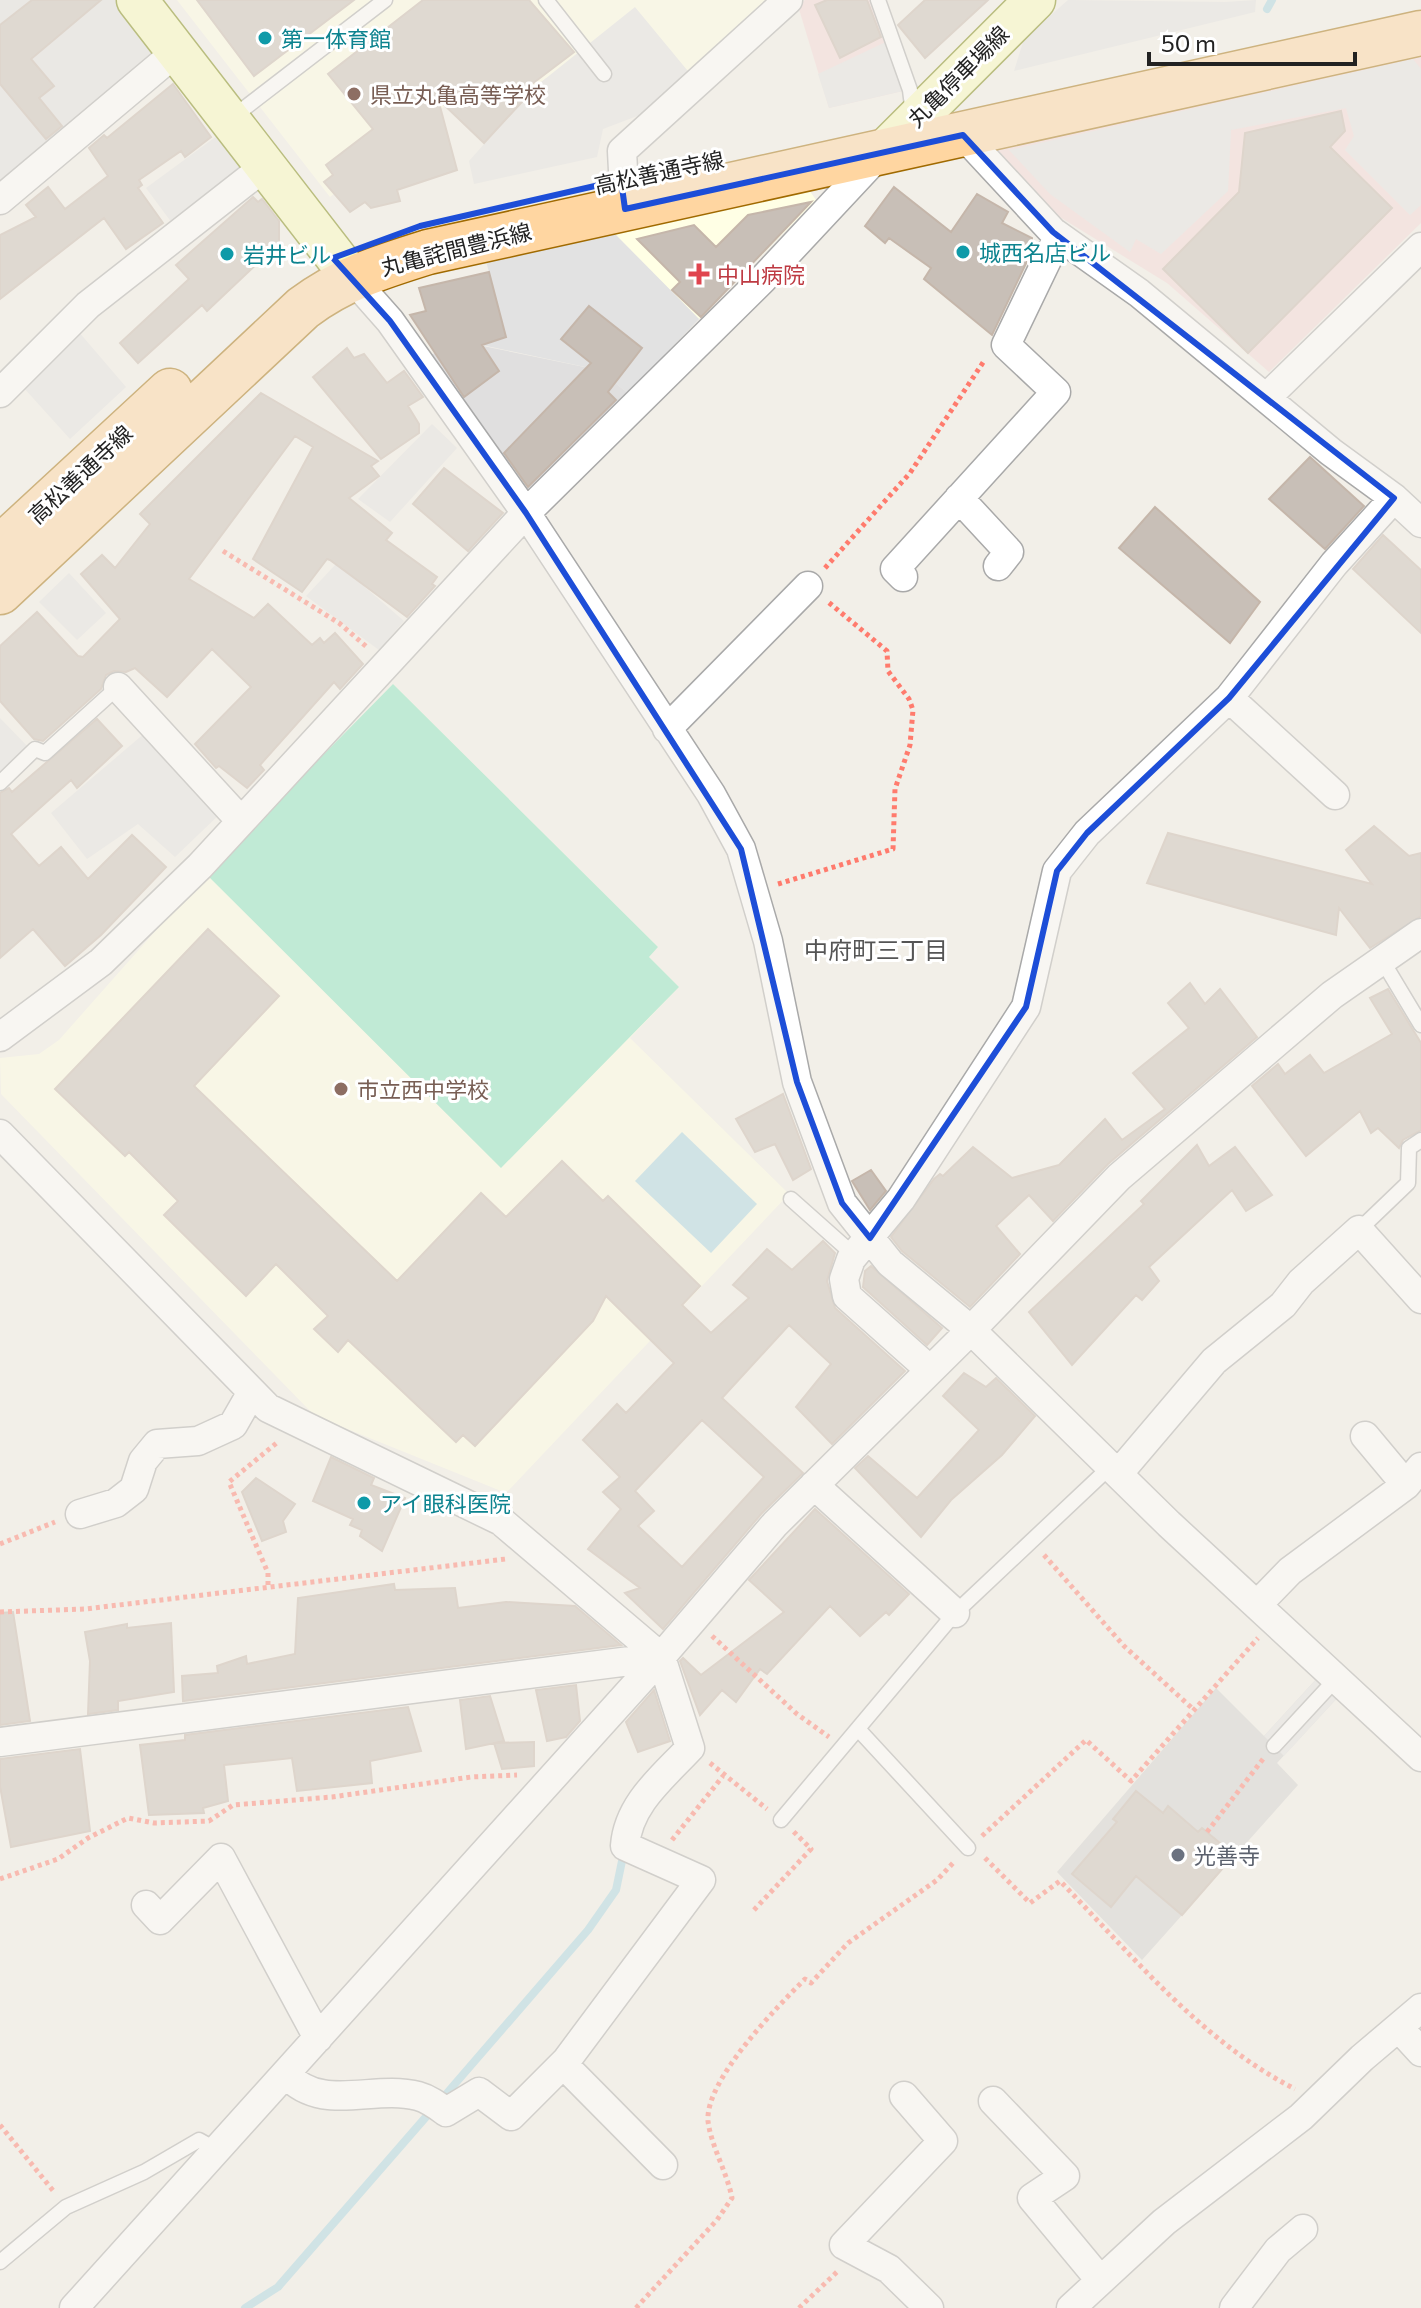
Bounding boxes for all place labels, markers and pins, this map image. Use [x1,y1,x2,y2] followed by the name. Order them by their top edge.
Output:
[281,25,391,52] place label: 第一体育館
[256,29,274,47] marker: 第一体育館
[370,81,546,108] place label: 県立丸亀高等学校
[345,85,363,103] marker: 県立丸亀高等学校
[979,239,1111,266] place label: 城西名店ビル
[243,241,331,268] place label: 岩井ビル
[954,243,972,261] marker: 城西名店ビル
[218,245,236,263] marker: 岩井ビル
[717,261,805,288] place label: 中山病院
[688,263,710,285] marker: 中山病院
[357,1076,489,1103] place label: 市立西中学校
[332,1080,350,1098] marker: 市立西中学校
[380,1490,511,1517] place label: アイ眼科医院
[355,1494,373,1512] marker: アイ眼科医院
[1194,1842,1260,1869] place label: 光善寺
[1169,1846,1187,1864] marker: 光善寺

